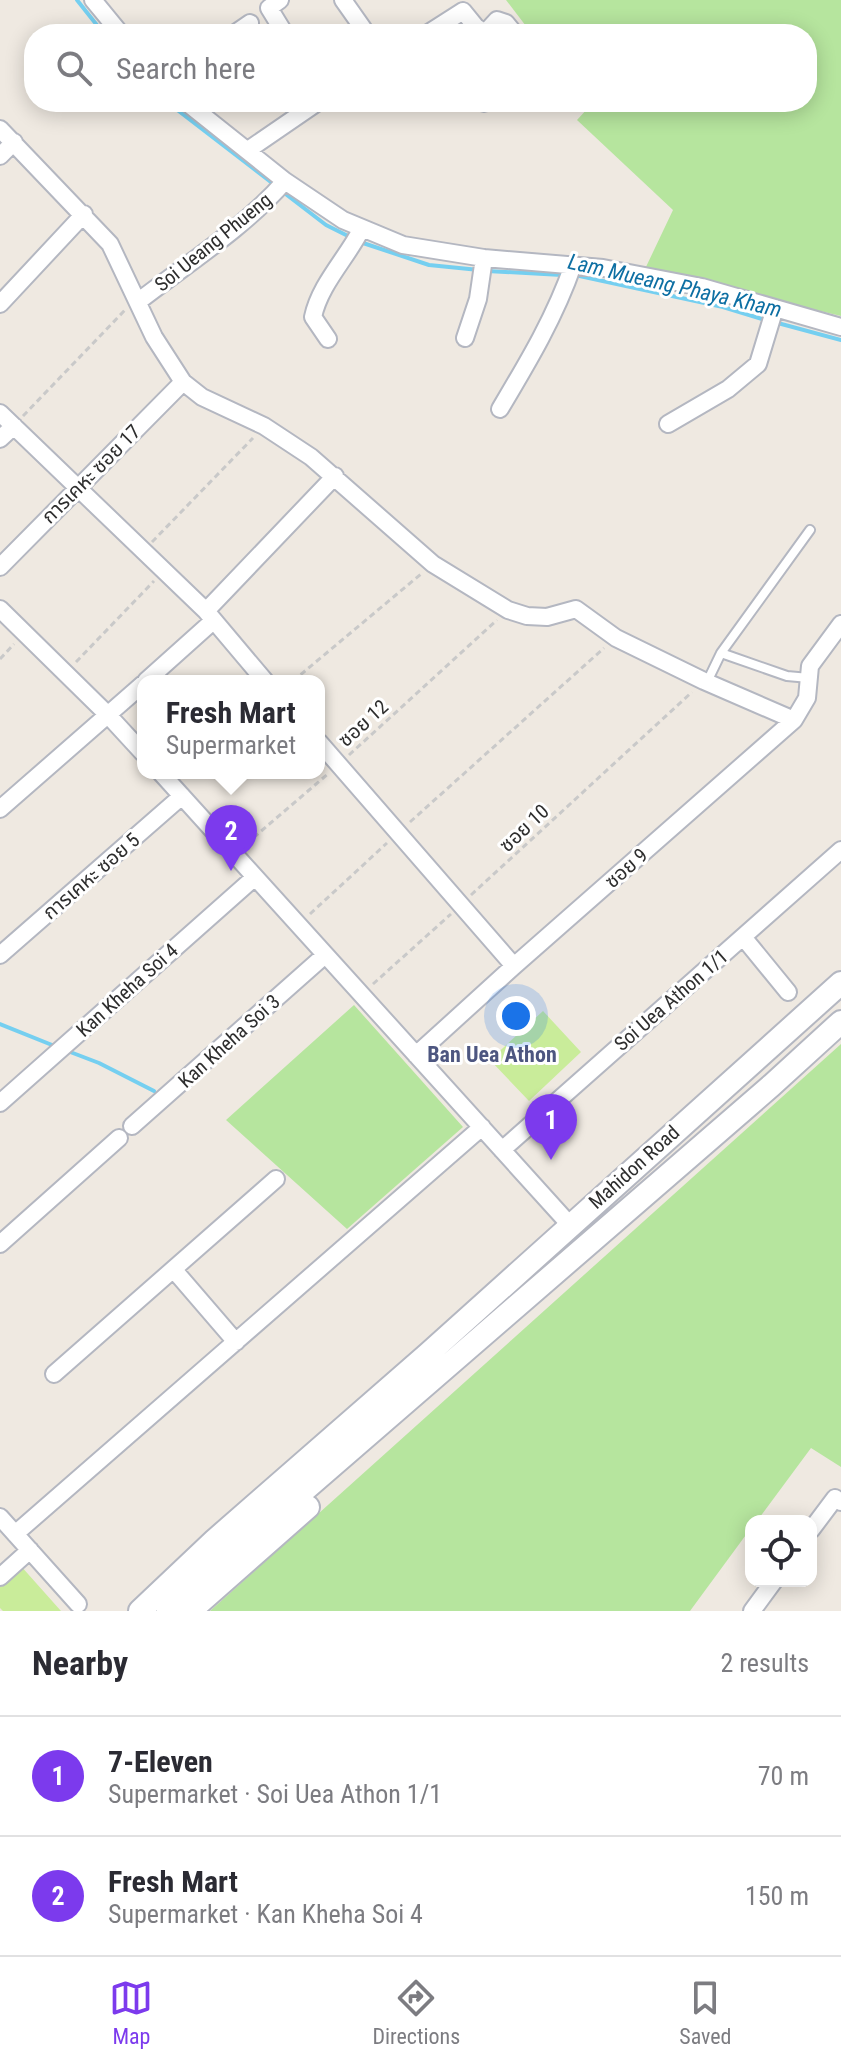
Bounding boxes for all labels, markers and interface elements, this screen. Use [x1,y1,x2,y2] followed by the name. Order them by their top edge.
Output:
[24,24,817,112] search box
[52,46,96,90] icon: search
[116,51,256,86] text: Search here
[150,188,276,296] street label: Soi Ueang Phueng
[566,249,784,322] water label: Lam Mueang Phaya Kham
[37,420,145,528] street label: การเคหะ ซอย 17
[137,675,325,779] popup
[333,694,393,752] street label: ซอย 12
[166,695,296,730] text: Fresh Mart
[166,730,296,760] text: Supermarket
[494,799,554,857] street label: ซอย 10
[205,805,257,871] pin: 2
[38,828,144,924] street label: การเคหะ ซอย 5
[600,843,652,893] street label: ซอย 9
[71,938,183,1042] street label: Kan Kheha Soi 4
[609,944,733,1056] street label: Soi Uea Athon 1/1
[173,989,285,1093] street label: Kan Kheha Soi 3
[496,996,536,1036] your location
[427,1042,557,1067] district label: Ban Uea Athon
[525,1094,577,1160] pin: 1
[584,1120,684,1214] street label: Mahidon Road
[745,1515,817,1587] map controls
[745,1515,817,1587] button: locate
[32,1643,128,1683] text: Nearby
[720,1648,809,1678] text: 2 results
[108,1744,213,1779] text: 7-Eleven
[51,1761,65,1791] text: 1
[758,1761,809,1791] text: 70 m
[108,1779,442,1809] text: Supermarket · Soi Uea Athon 1/1
[108,1864,238,1899] text: Fresh Mart
[51,1881,65,1911] text: 2
[745,1881,809,1911] text: 150 m
[108,1899,423,1929] text: Supermarket · Kan Kheha Soi 4
[109,1976,153,2049] tab: Map
[372,1976,460,2049] tab: Directions
[679,1976,732,2049] tab: Saved

